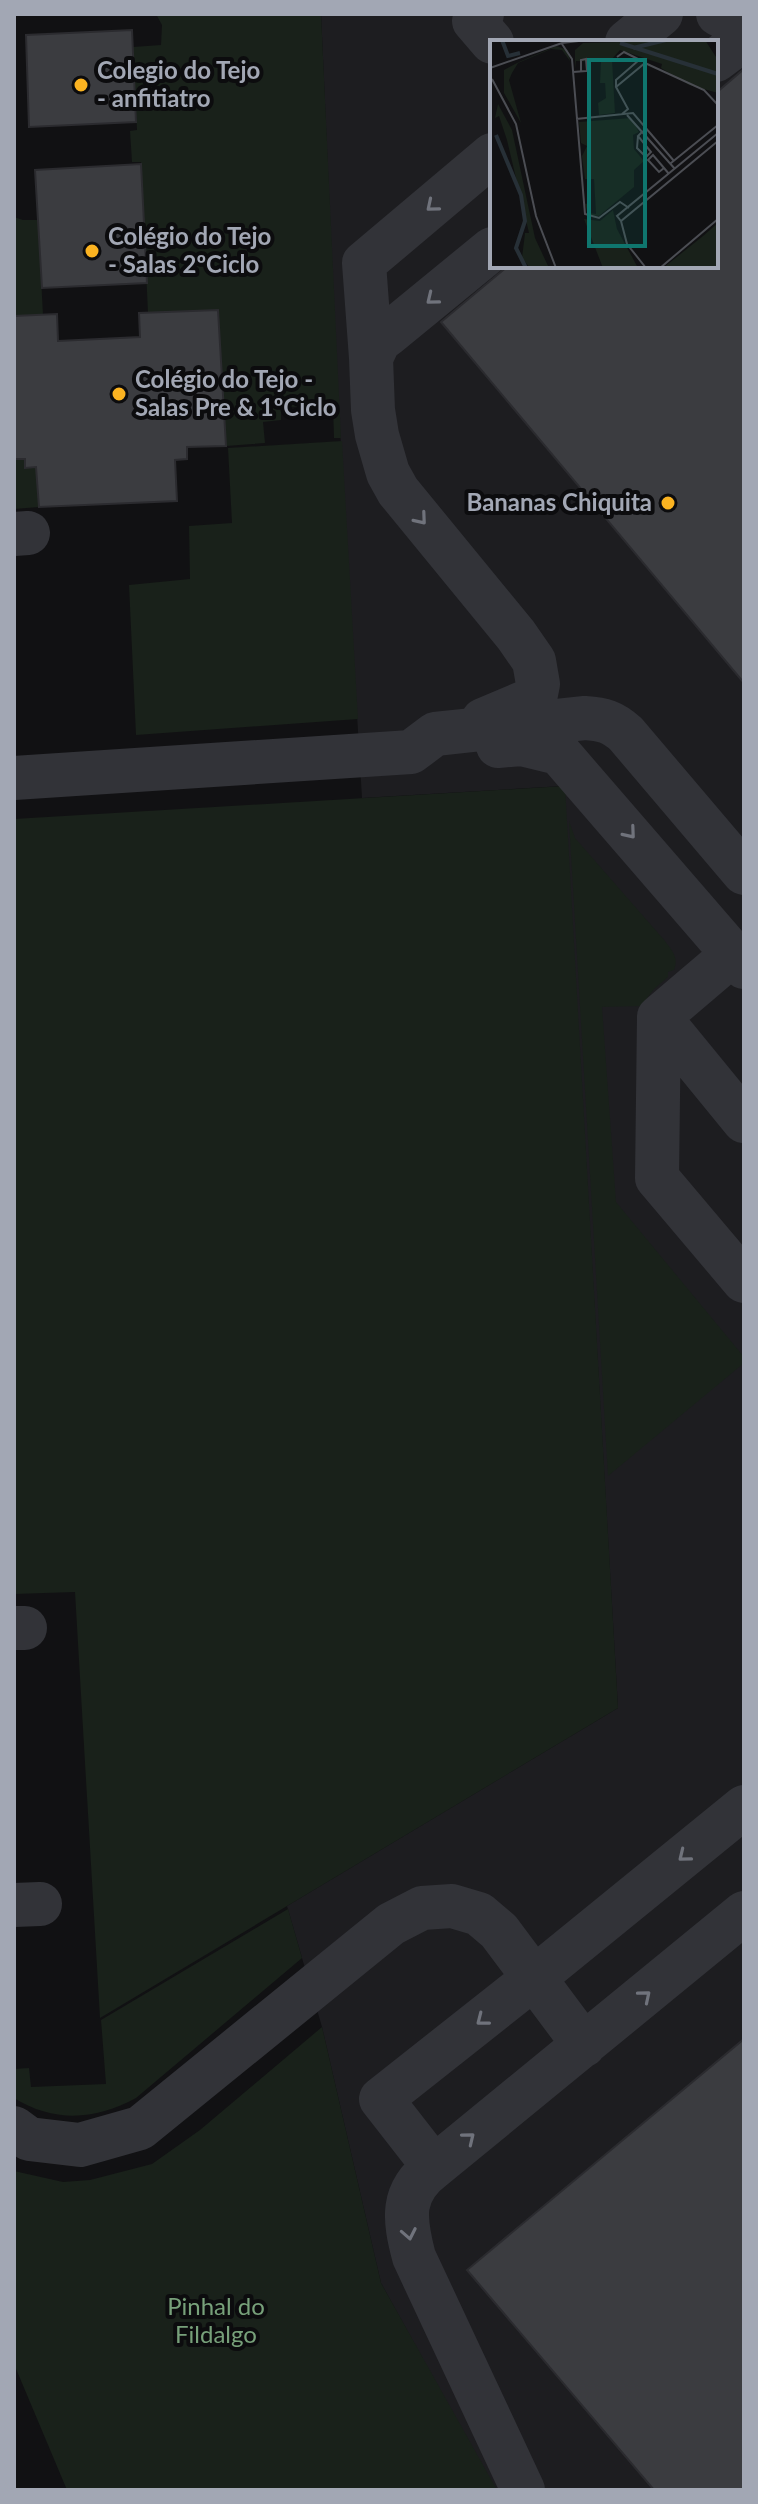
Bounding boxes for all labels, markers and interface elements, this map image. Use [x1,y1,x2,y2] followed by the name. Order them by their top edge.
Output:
[490,40,718,268] inset map
[97,55,260,112] place label: Colegio do Tejo - anfitiatro
[72,76,90,94] marker: Colegio do Tejo - anfitiatro
[427,196,442,211] one-way arrow
[108,221,271,278] place label: Colégio do Tejo - Salas 2ºCiclo
[83,242,101,260] marker: Colégio do Tejo - Salas 2ºCiclo
[427,289,441,304] one-way arrow
[135,364,337,421] place label: Colégio do Tejo - Salas Pre & 1ºCiclo
[110,385,128,403] marker: Colégio do Tejo - Salas Pre & 1ºCiclo
[467,487,652,516] place label: Bananas Chiquita
[659,494,677,512] marker: Bananas Chiquita
[411,510,426,524] one-way arrow
[620,823,634,838] one-way arrow
[678,1846,693,1861] one-way arrow
[635,1991,650,2005] one-way arrow
[476,2010,491,2024] one-way arrow
[460,2133,474,2148] one-way arrow
[399,2227,416,2241] one-way arrow
[167,2291,265,2348] park label: Pinhal do Fildalgo

